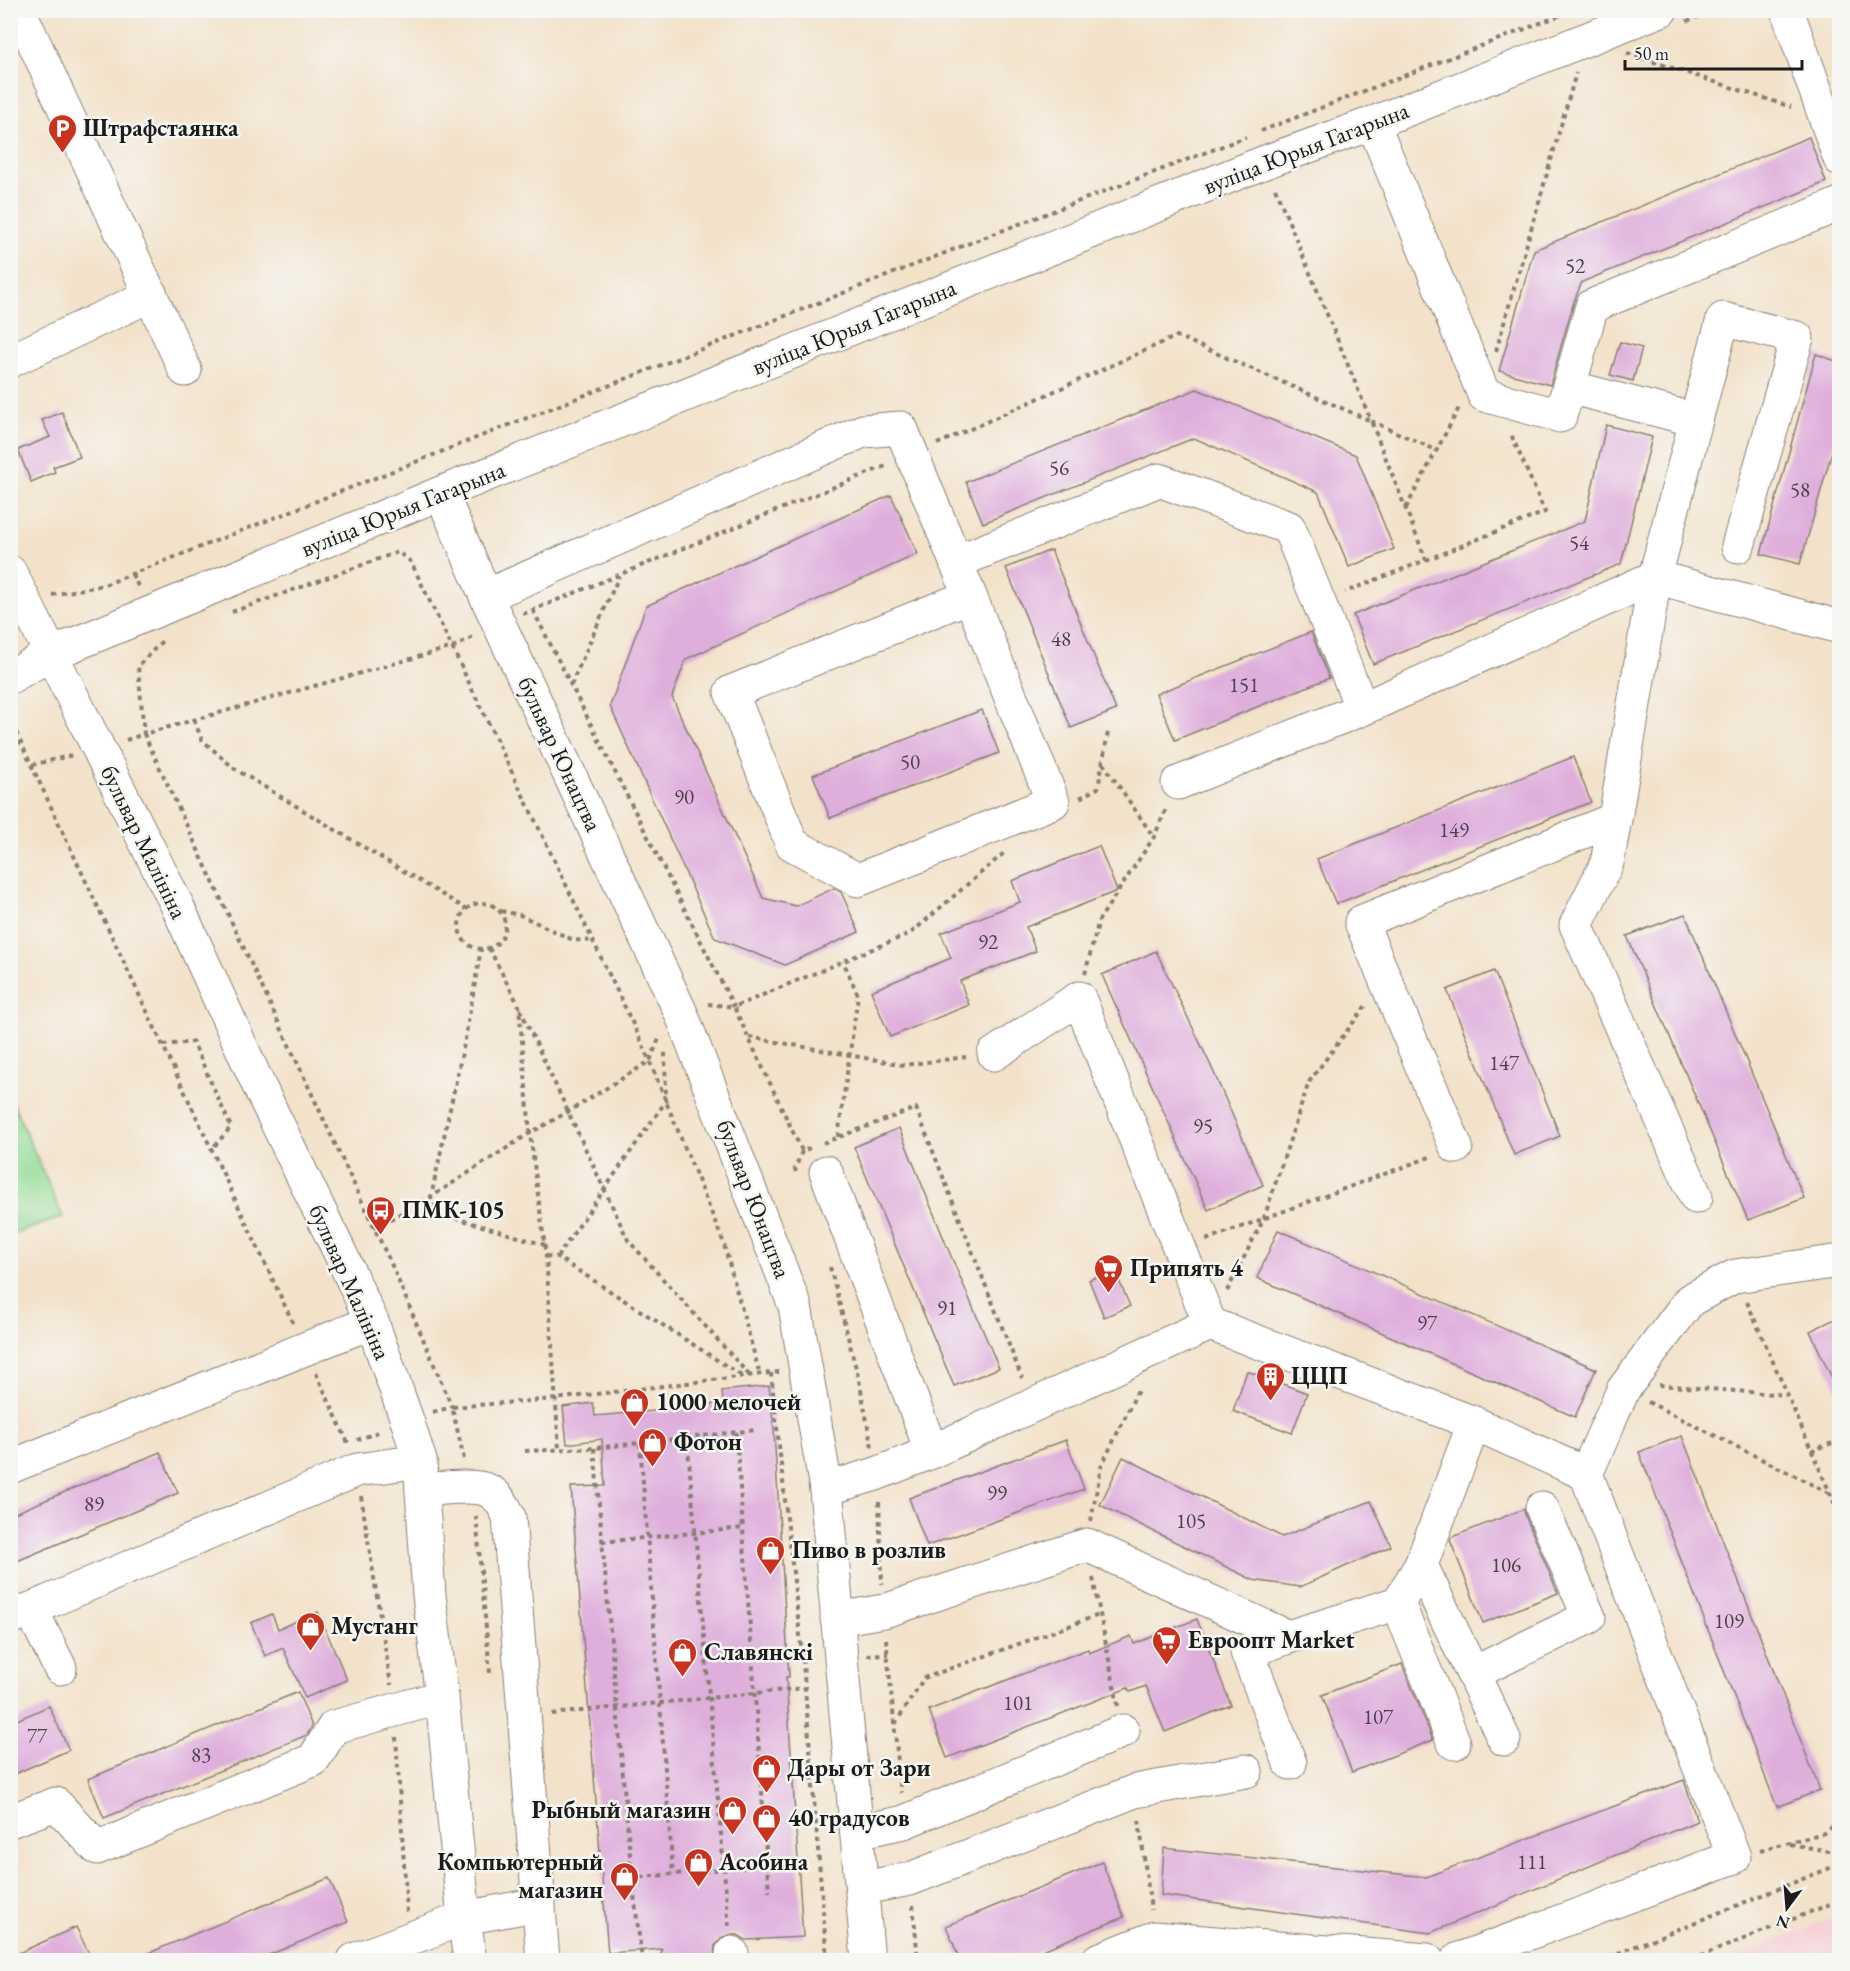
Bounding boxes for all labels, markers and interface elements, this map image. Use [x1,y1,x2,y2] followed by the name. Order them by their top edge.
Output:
[1625,33,1802,71] scale bar
[1634,42,1669,65] text: 50 m
[1199,94,1413,201] street label: вуліца Юрыя Гагарына
[46,112,78,154] parking icon: Штрафстаянка
[83,112,239,143] place label: Штрафстаянка
[1565,252,1585,279] house number: 52
[747,271,961,382] street label: вуліца Юрыя Гагарына
[296,453,510,564] street label: вуліца Юрыя Гагарына
[1049,454,1069,481] house number: 56
[1790,476,1810,503] house number: 58
[1569,529,1590,556] house number: 54
[1051,625,1071,652] house number: 48
[511,671,610,837] street label: бульвар Юнацтва
[1229,671,1259,698] house number: 151
[900,748,920,775] house number: 50
[94,760,195,924] street label: бульвар Малініна
[674,783,694,810] house number: 90
[1439,816,1469,843] house number: 149
[978,928,998,955] house number: 92
[1489,1049,1520,1076] house number: 147
[1193,1112,1213,1139] house number: 95
[710,1115,799,1283] street label: бульвар Юнацтва
[365,1194,397,1236] bus stop icon: ПМК-105
[402,1194,505,1225] place label: ПМК-105
[302,1199,399,1365] street label: бульвар Малініна
[1093,1252,1125,1294] supermarket icon: Припять 4
[1130,1252,1243,1283] place label: Припять 4
[937,1294,957,1321] house number: 91
[1417,1309,1438,1336] house number: 97
[1254,1360,1286,1402] building icon: ЦЦП
[1291,1360,1348,1391] place label: ЦЦП
[619,1386,651,1428] shop icon: 1000 мелочей
[656,1386,801,1417] place label: 1000 мелочей
[637,1426,669,1468] shop icon: Фотон
[674,1426,742,1457] place label: Фотон
[987,1479,1007,1506] house number: 99
[84,1490,104,1517] house number: 89
[1176,1507,1206,1534] house number: 105
[755,1534,787,1576] shop icon: Пиво в розлив
[792,1534,946,1565] place label: Пиво в розлив
[1491,1551,1521,1578] house number: 106
[1714,1607,1744,1634] house number: 109
[294,1610,326,1652] shop icon: Мустанг
[331,1610,418,1642] place label: Мустанг
[1151,1624,1183,1666] supermarket icon: Евроопт Market
[1188,1624,1354,1655] place label: Евроопт Market
[667,1636,699,1678] shop icon: Славянскі
[704,1636,813,1667] place label: Славянскі
[1003,1689,1033,1716] house number: 101
[1363,1703,1394,1730] house number: 107
[27,1722,48,1749] house number: 77
[191,1741,211,1768] house number: 83
[750,1752,782,1794] shop icon: Дары от Зари
[787,1752,931,1783] place label: Дары от Зари
[531,1794,711,1825] place label: Рыбный магазин
[716,1794,748,1836] shop icon: Рыбный магазин
[751,1802,783,1844] shop icon: 40 градусов
[788,1802,910,1834] place label: 40 градусов
[437,1846,603,1905] place label: Компьютерный магазин
[682,1846,714,1888] shop icon: Асобина
[718,1846,809,1877] place label: Асобина
[1517,1848,1547,1875] house number: 111
[608,1860,640,1902] shop icon: Компьютерный магазин
[1757,1878,1817,1938] north arrow
[1774,1910,1792,1934] text: N

